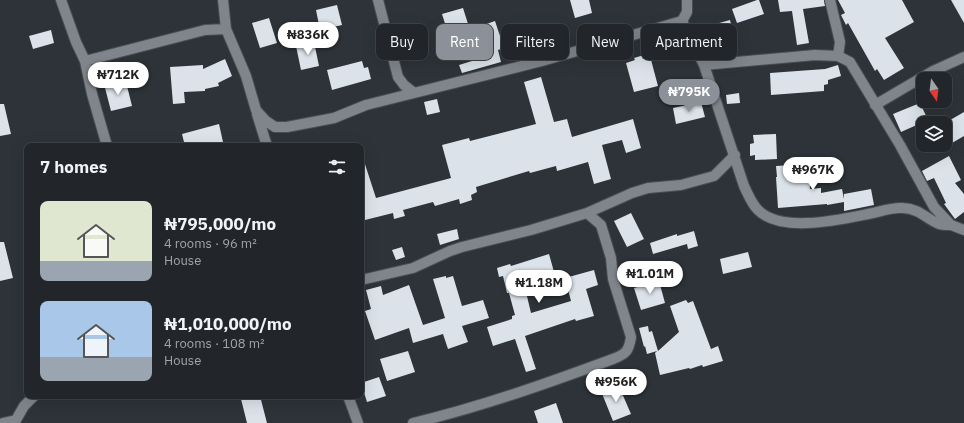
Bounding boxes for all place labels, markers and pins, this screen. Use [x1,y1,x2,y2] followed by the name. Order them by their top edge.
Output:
[280,22,336,56] pin: ₦836K
[90,62,146,96] pin: ₦712K
[661,79,717,113] pin: ₦795K
[785,157,841,191] pin: ₦967K
[617,261,683,295] pin: ₦1.01M
[506,270,572,304] pin: ₦1.18M
[588,369,644,403] pin: ₦956K

